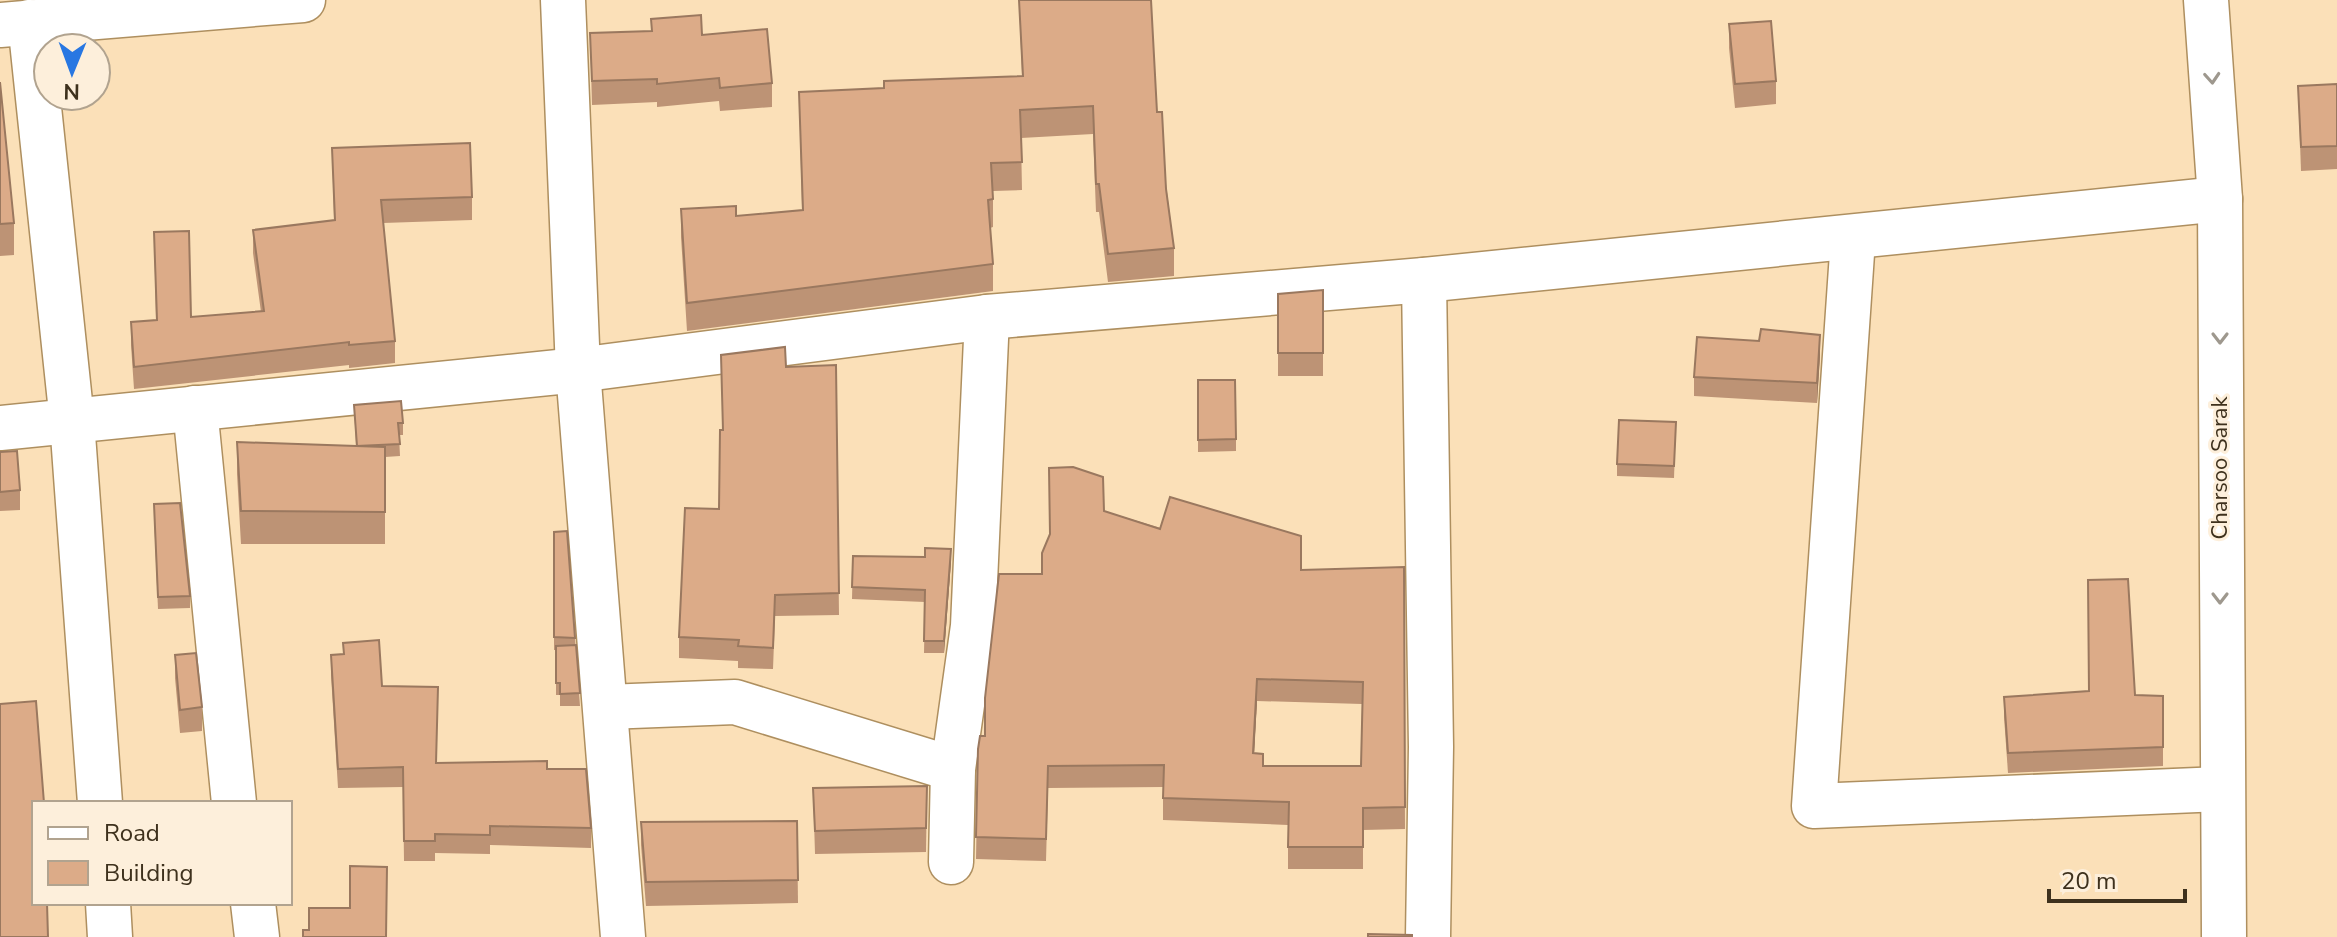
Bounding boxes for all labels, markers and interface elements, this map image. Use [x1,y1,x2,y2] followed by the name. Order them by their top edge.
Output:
[32,32,112,112] north arrow
[2203,72,2220,85] one-way arrow
[63,76,80,106] text: N
[2211,332,2229,345] one-way arrow
[2205,395,2235,540] street label: Charsoo Sarak
[2211,592,2229,605] one-way arrow
[32,801,292,905] legend
[104,817,160,849] text: Road
[2049,853,2185,903] scale bar
[104,857,194,889] text: Building
[2061,865,2117,897] text: 20 m

